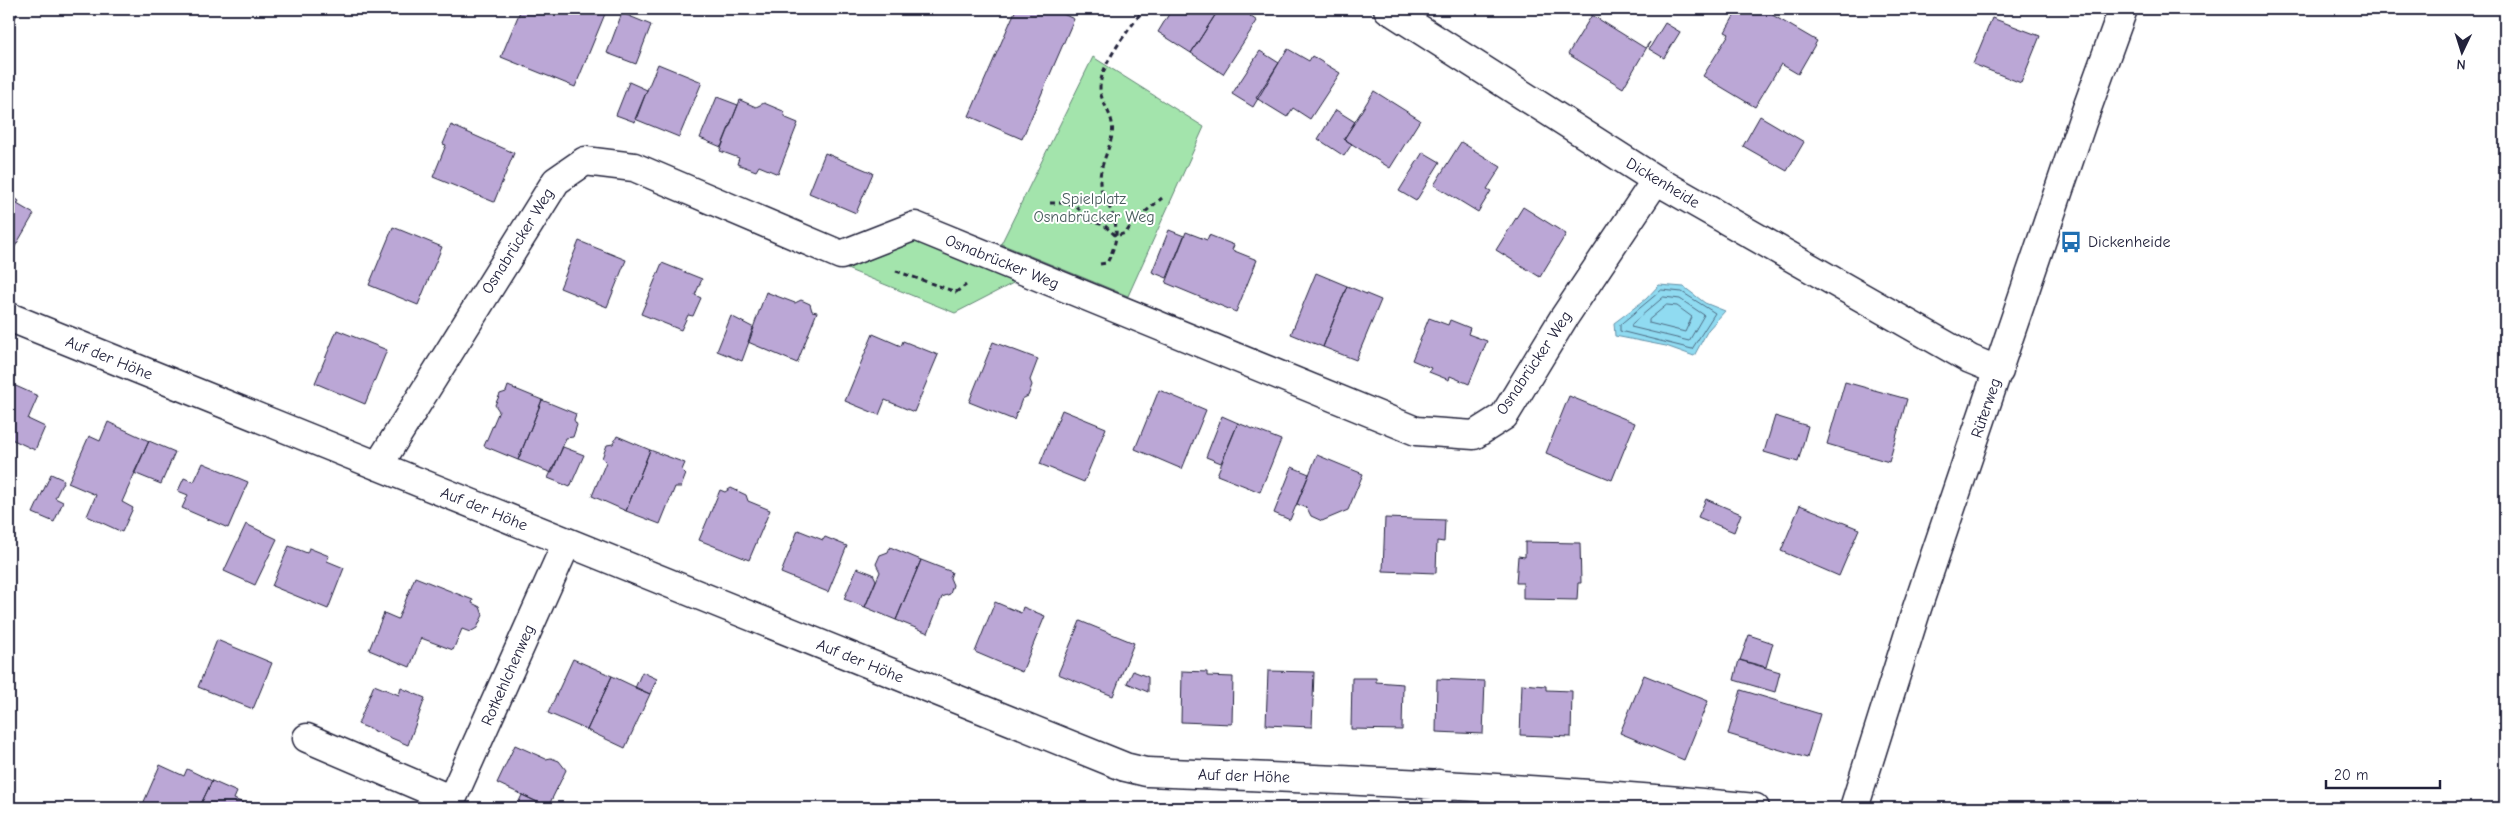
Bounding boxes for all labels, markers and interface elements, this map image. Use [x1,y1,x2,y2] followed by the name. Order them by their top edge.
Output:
[2436,28,2486,78] north arrow
[2456,56,2466,73] text: N
[1623,154,1703,212] street label: Dickenheide
[478,185,558,297] street label: Osnabrücker Weg
[1033,190,1155,226] park label: Spielplatz Osnabrücker Weg
[2058,229,2084,255] bus stop icon: Dickenheide
[942,231,1062,293] street label: Osnabrücker Weg
[2088,233,2170,251] place label: Dickenheide
[1493,308,1575,418] street label: Osnabrücker Weg
[63,332,155,384] street label: Auf der Höhe
[1967,376,2005,440] street label: Rüterweg
[438,483,530,535] street label: Auf der Höhe
[478,622,538,728] street label: Rotkehlchenweg
[814,635,906,687] street label: Auf der Höhe
[2326,757,2440,789] scale bar
[1198,765,1290,787] street label: Auf der Höhe
[2334,766,2368,784] text: 20 m

